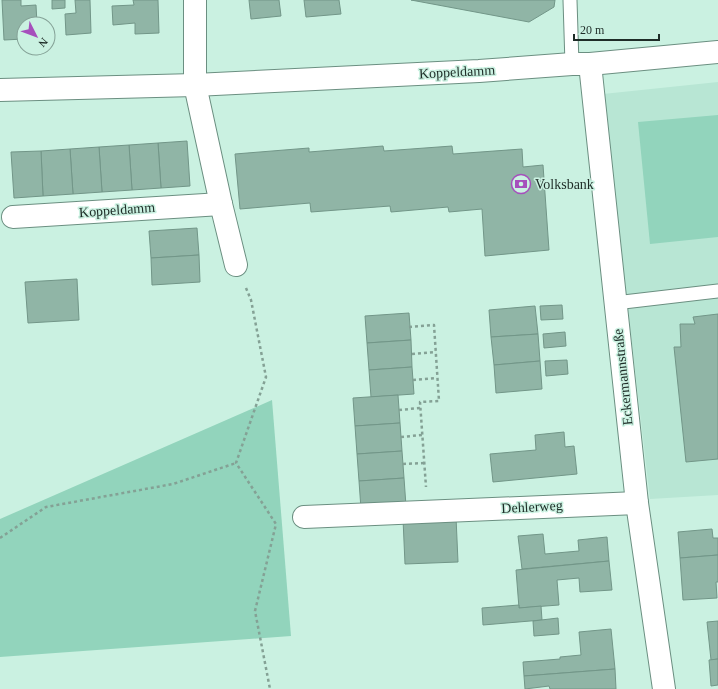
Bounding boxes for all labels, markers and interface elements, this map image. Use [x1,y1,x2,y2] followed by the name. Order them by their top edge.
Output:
[16,16,56,56] north arrow
[574,16,659,42] scale bar
[580,23,605,37] text: 20 m
[36,36,51,50] text: N
[419,63,496,81] street label: Koppeldamm
[510,173,532,195] bank icon: Volksbank
[535,177,594,192] place label: Volksbank
[78,200,156,220] street label: Koppeldamm
[610,328,636,426] street label: Eckermannstraße
[501,498,563,516] street label: Dehlerweg

